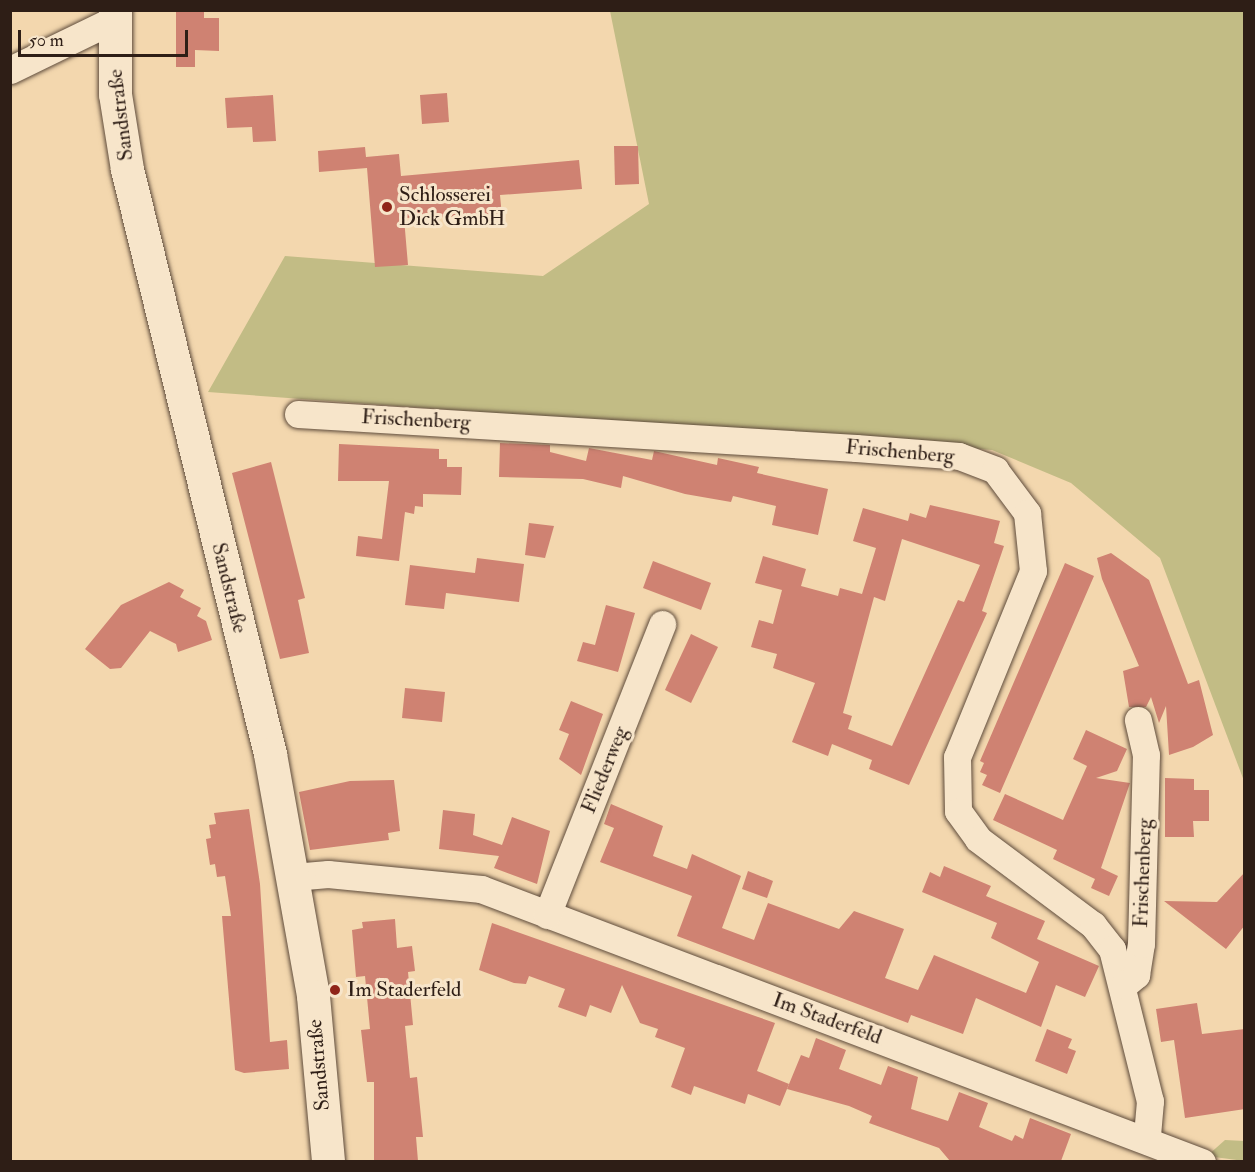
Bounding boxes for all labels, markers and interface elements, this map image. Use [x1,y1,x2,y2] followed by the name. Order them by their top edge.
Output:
[21,18,190,56] scale bar
[29,29,64,52] text: 50 m
[103,68,139,162] street label: Sandstraße
[399,182,506,232] place label: Schlosserei Dick GmbH
[380,200,394,214] marker: Schlosserei Dick GmbH
[361,405,471,435] street label: Frischenberg
[844,435,956,469] street label: Frischenberg
[206,540,252,636] street label: Sandstraße
[576,723,634,817] street label: Fliederweg
[1128,818,1158,928] street label: Frischenberg
[347,977,461,1003] place label: Im Staderfeld
[328,983,342,997] marker: Im Staderfeld
[769,988,885,1050] street label: Im Staderfeld
[302,1018,336,1112] street label: Sandstraße

